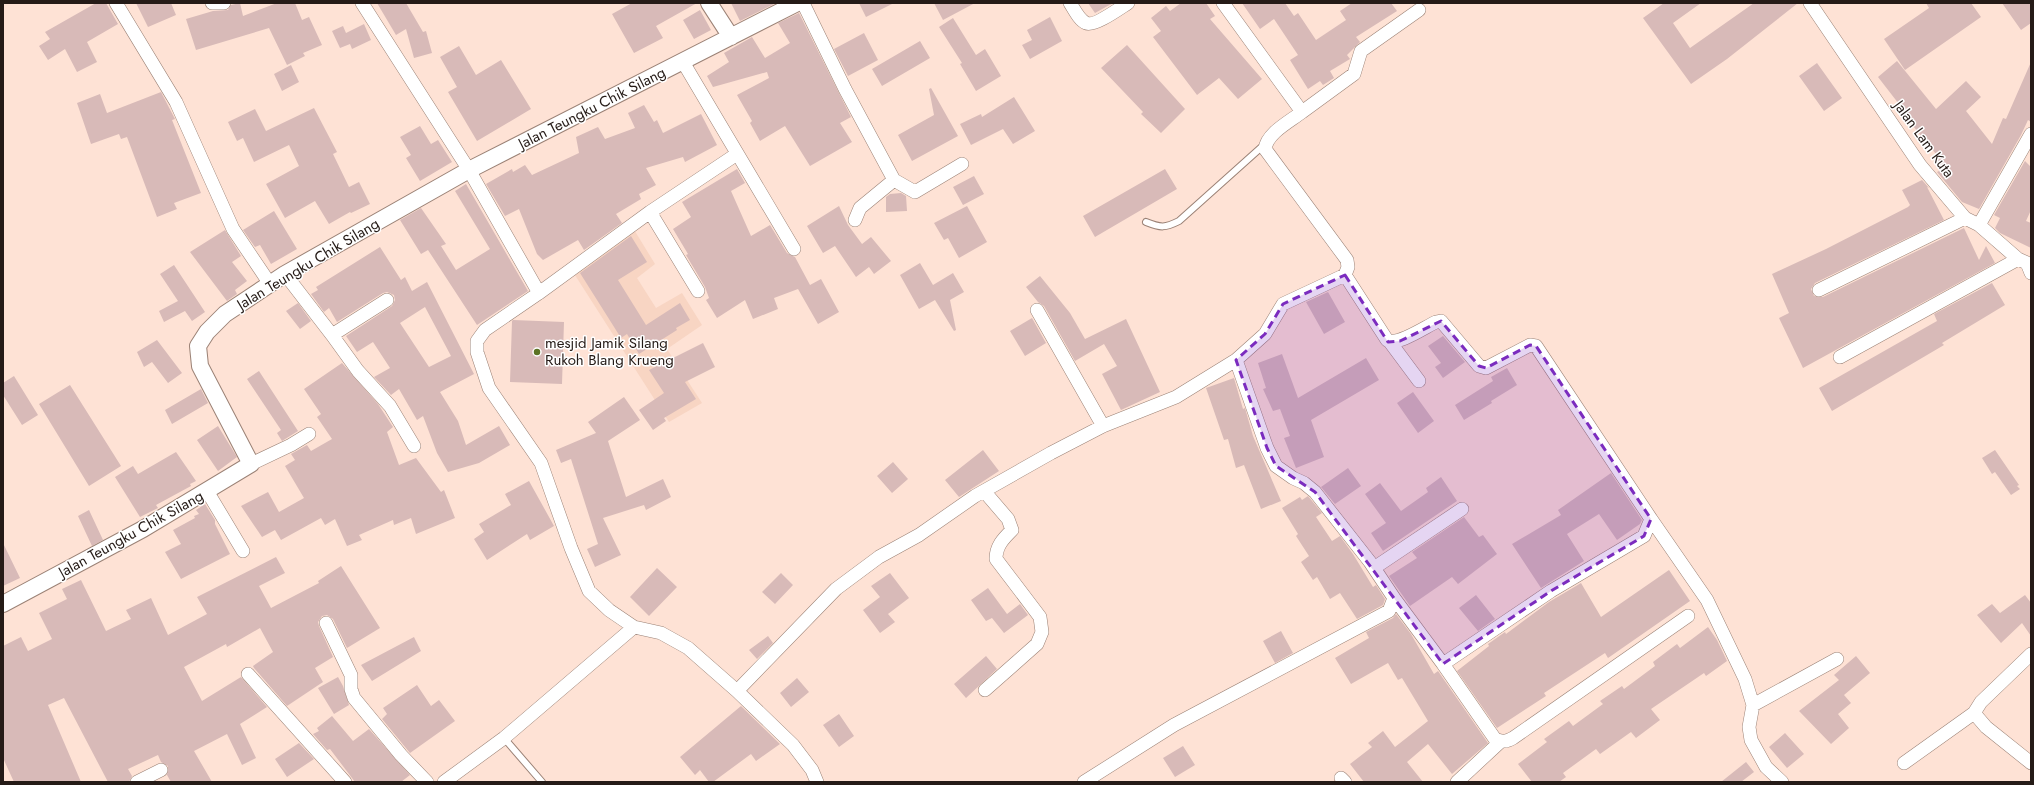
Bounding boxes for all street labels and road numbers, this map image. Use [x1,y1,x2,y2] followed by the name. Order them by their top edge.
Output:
[513,61,669,156] street label: Jalan Teungku Chik Silang
[1887,94,1960,182] street label: Jalan Lam Kuta
[231,213,383,316] street label: Jalan Teungku Chik Silang
[53,485,207,584] street label: Jalan Teungku Chik Silang

